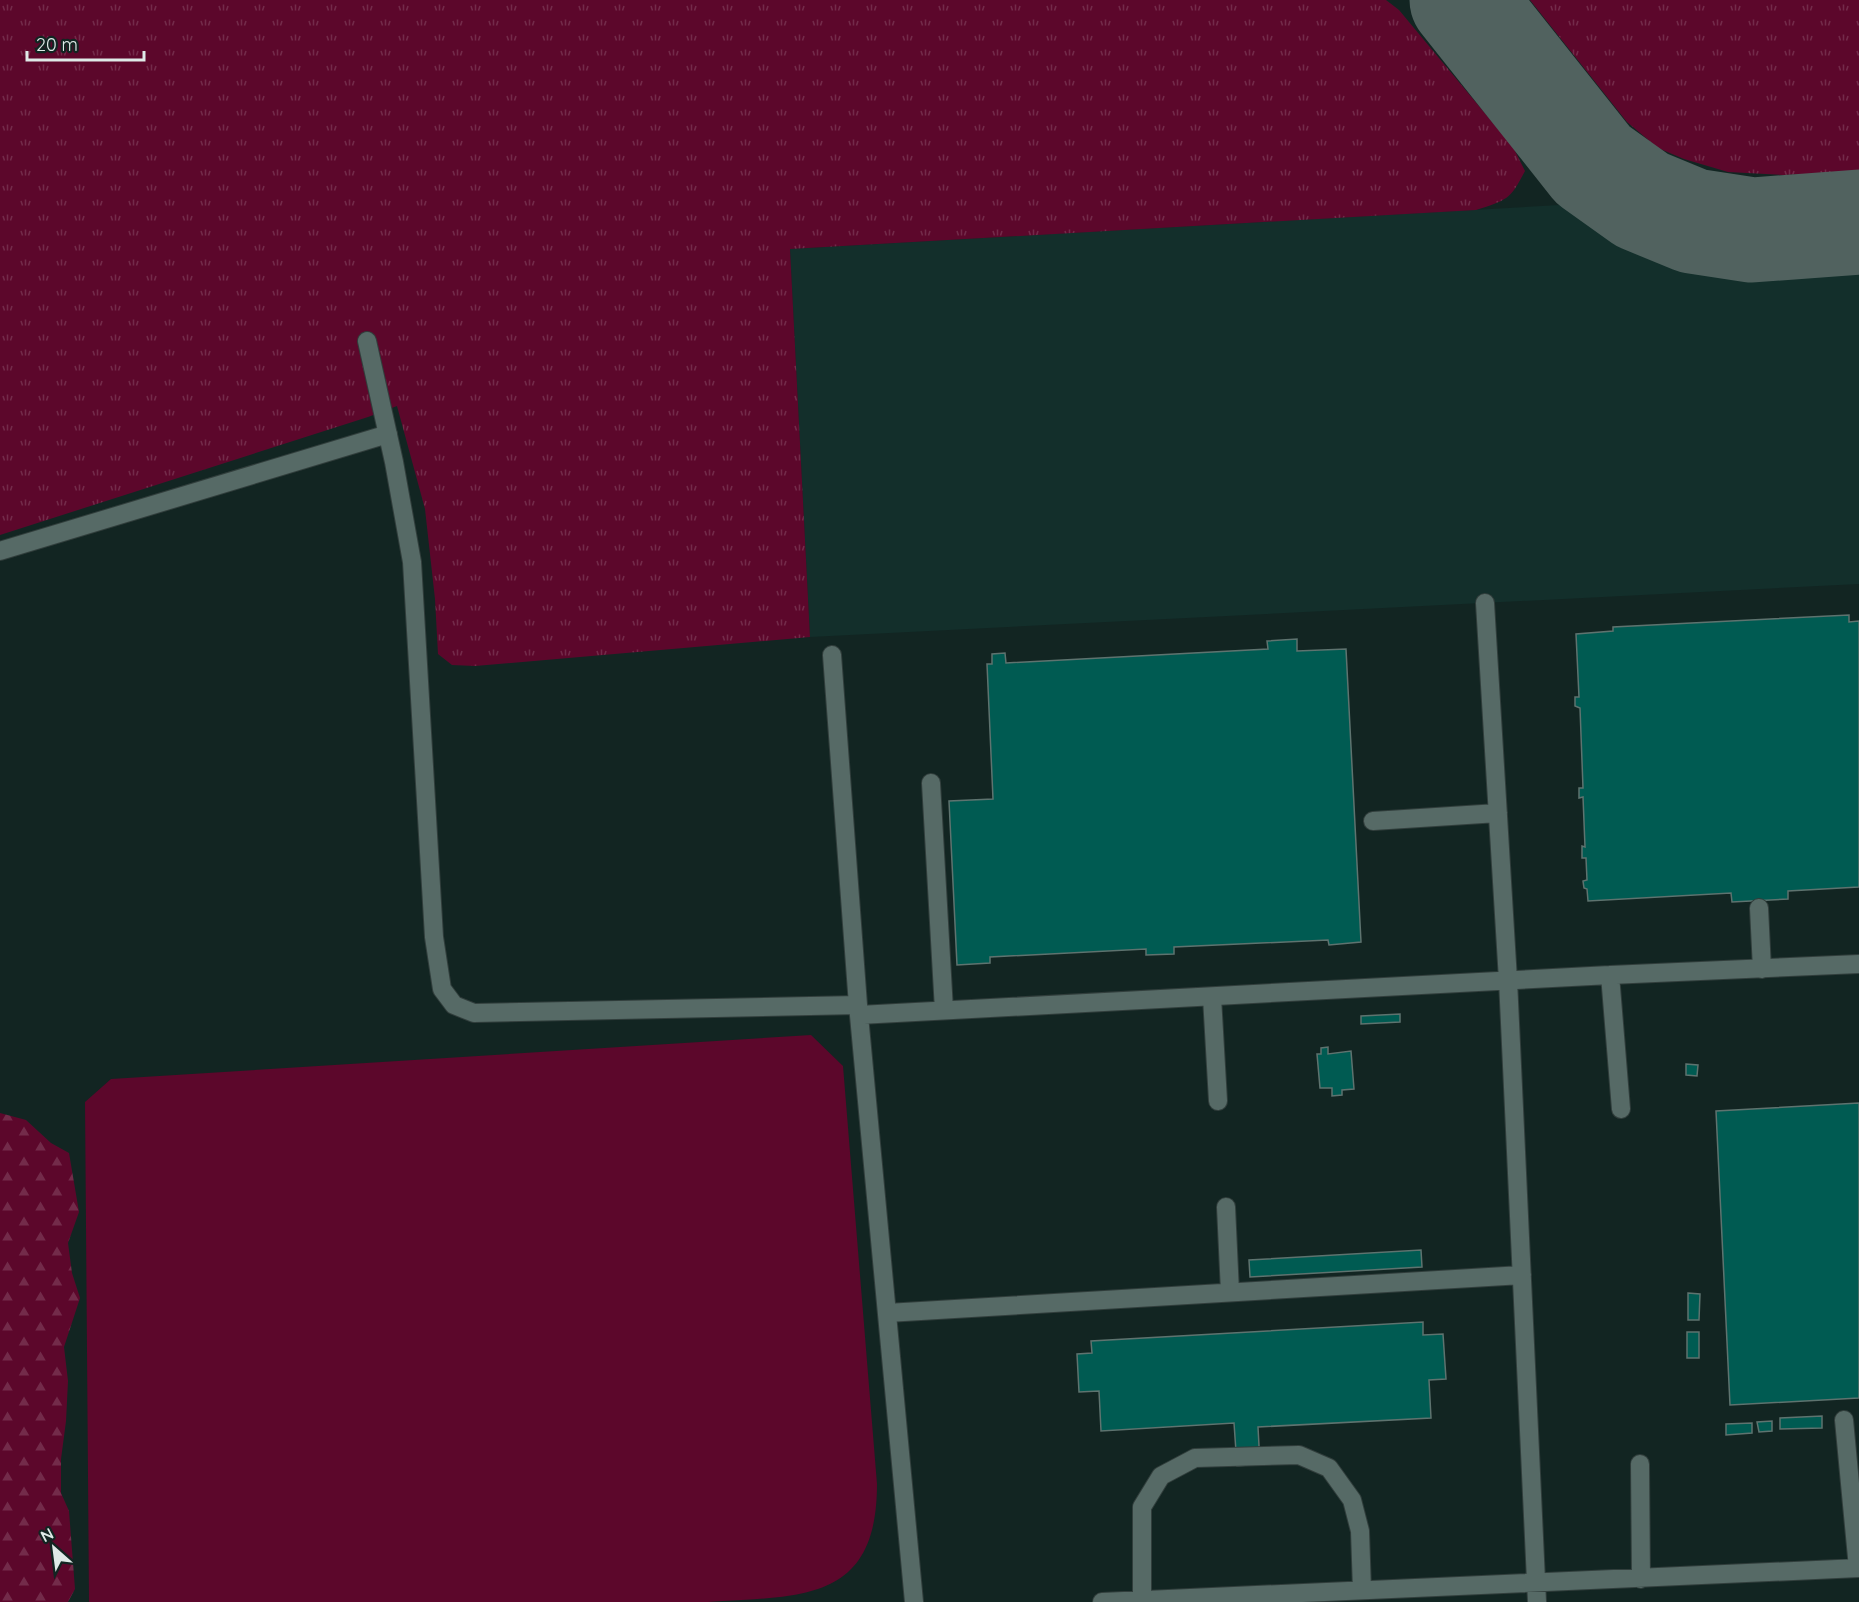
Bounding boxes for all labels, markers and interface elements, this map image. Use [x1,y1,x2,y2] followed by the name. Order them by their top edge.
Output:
[27,24,144,62] scale bar
[36,33,78,56] text: 20 m
[24,1518,84,1578] north arrow
[37,1523,57,1546] text: N

